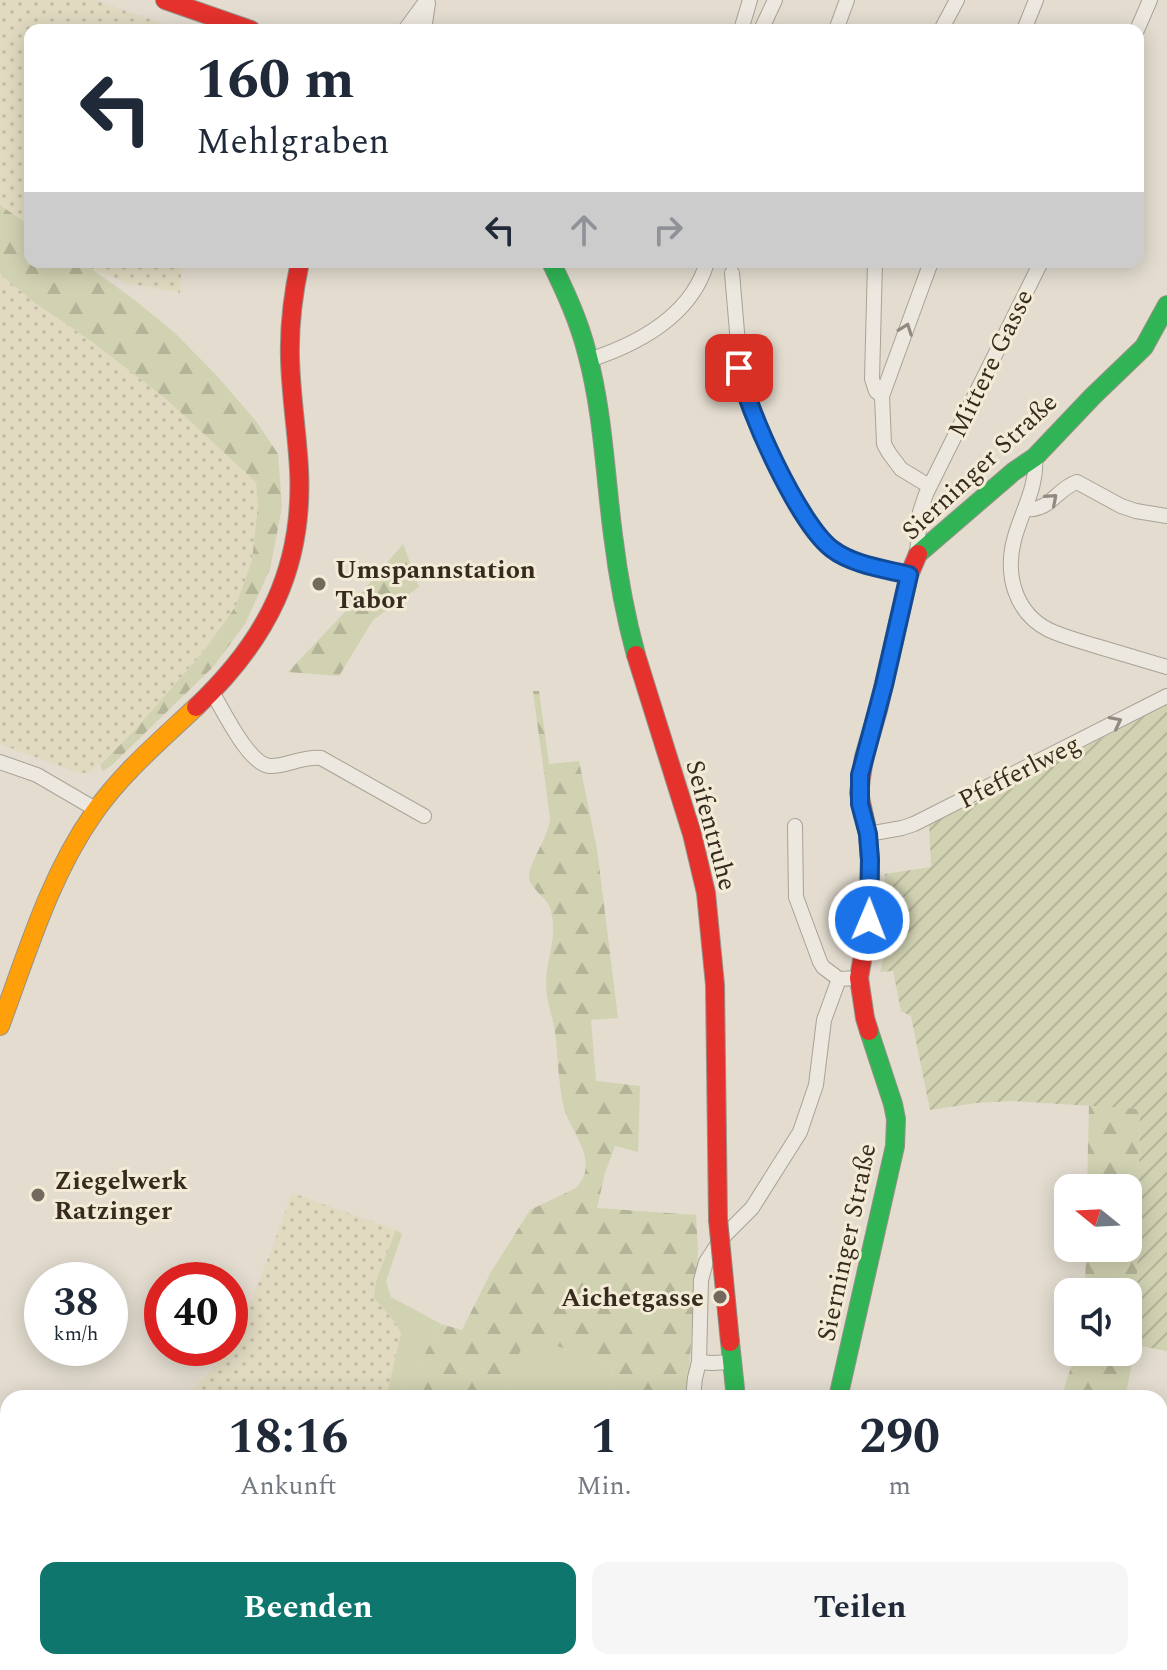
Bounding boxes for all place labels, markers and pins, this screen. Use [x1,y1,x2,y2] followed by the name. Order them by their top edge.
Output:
[705,334,773,402] pin
[335,550,536,620] place label: Umspannstation Tabor
[310,575,328,593] marker: Umspannstation Tabor
[54,1161,188,1231] place label: Ziegelwerk Ratzinger
[29,1186,47,1204] marker: Ziegelwerk Ratzinger
[561,1278,704,1318] place label: Aichetgasse
[711,1288,729,1306] marker: Aichetgasse

